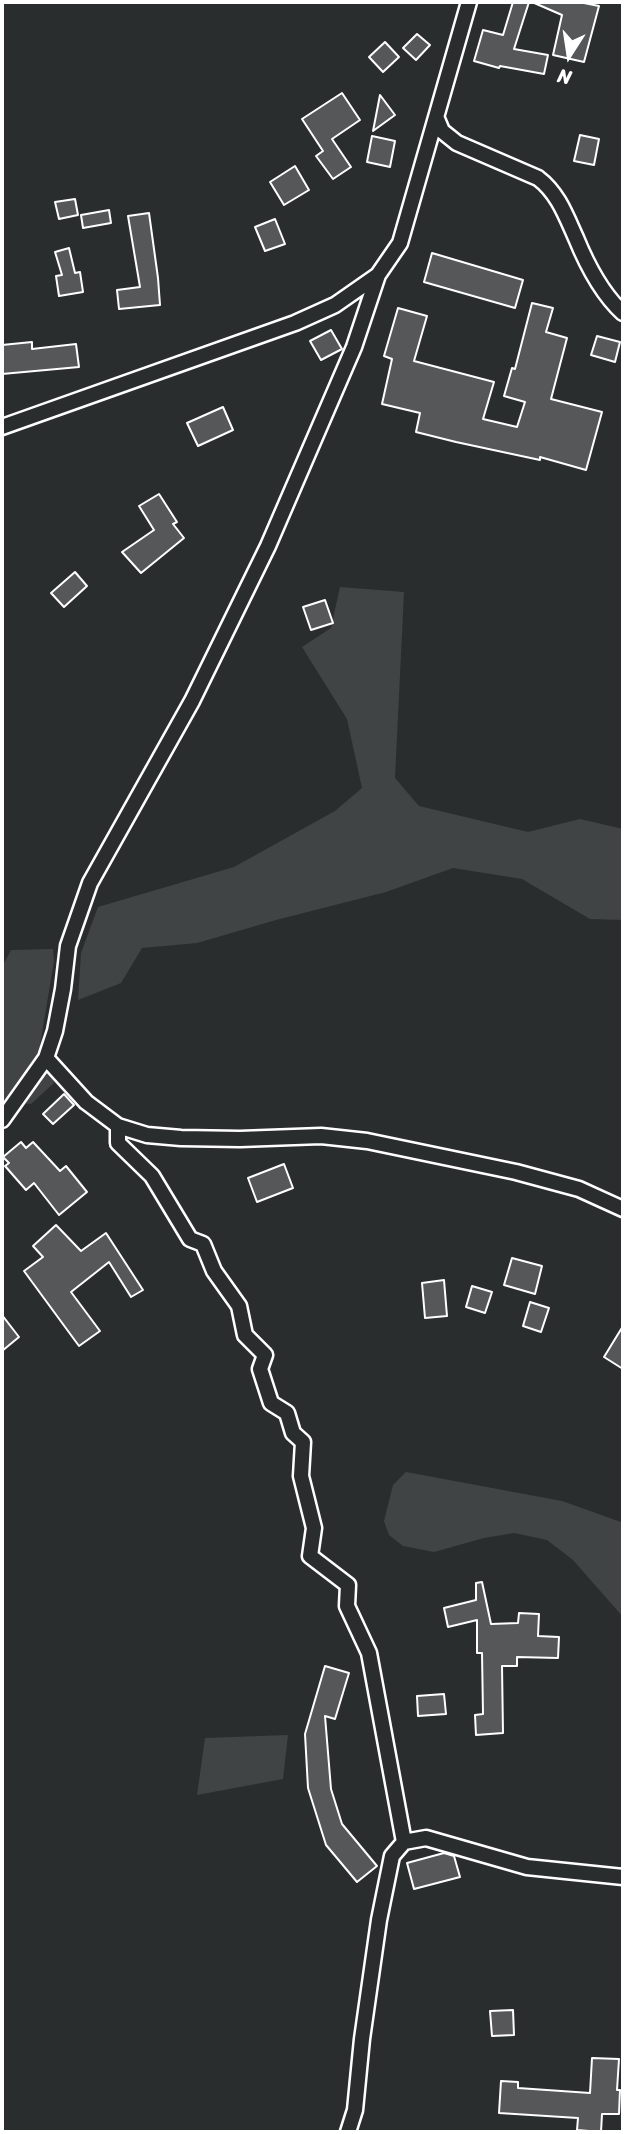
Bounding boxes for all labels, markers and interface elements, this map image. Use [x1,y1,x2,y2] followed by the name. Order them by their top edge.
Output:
[534,21,604,91] north arrow
[555,60,574,95] text: N

